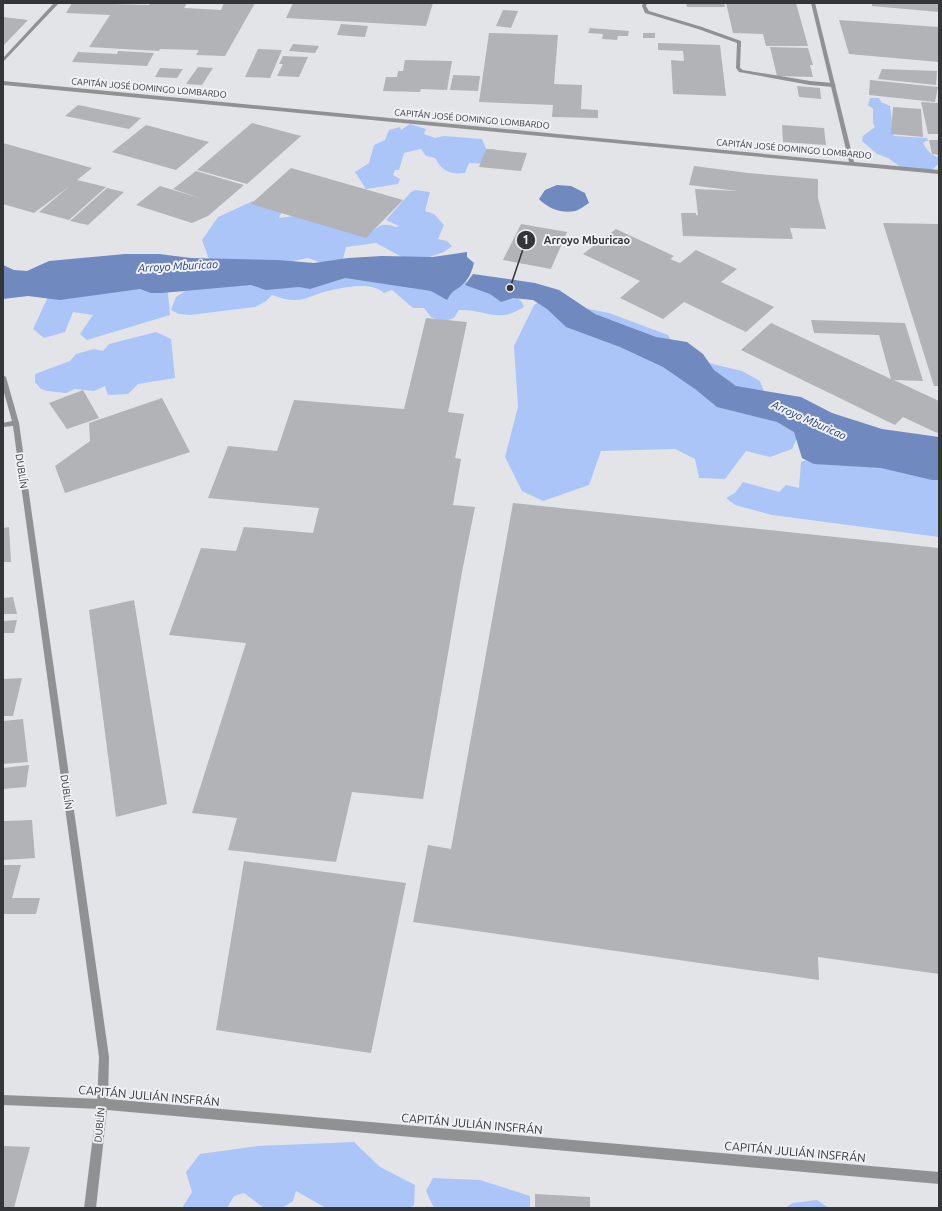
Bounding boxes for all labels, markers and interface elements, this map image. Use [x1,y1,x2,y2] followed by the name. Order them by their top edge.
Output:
[71,74,227,100] street label: CAPITÁN JOSÉ DOMINGO LOMBARDO
[394,105,550,131] street label: CAPITÁN JOSÉ DOMINGO LOMBARDO
[716,135,872,161] street label: CAPITÁN JOSÉ DOMINGO LOMBARDO
[516,228,638,251] callout: Arroyo Mburicao
[523,233,529,246] text: 1
[544,234,631,246] text: Arroyo Mburicao
[137,258,218,274] water label: Arroyo Mburicao
[769,398,848,442] water label: Arroyo Mburicao
[14,453,30,489] street label: DUBLÍN
[59,774,75,810] street label: DUBLÍN
[78,1083,220,1108] street label: CAPITÁN JULIÁN INSFRÁN
[91,1107,107,1143] street label: DUBLÍN
[401,1111,543,1136] street label: CAPITÁN JULIÁN INSFRÁN
[724,1139,866,1164] street label: CAPITÁN JULIÁN INSFRÁN

